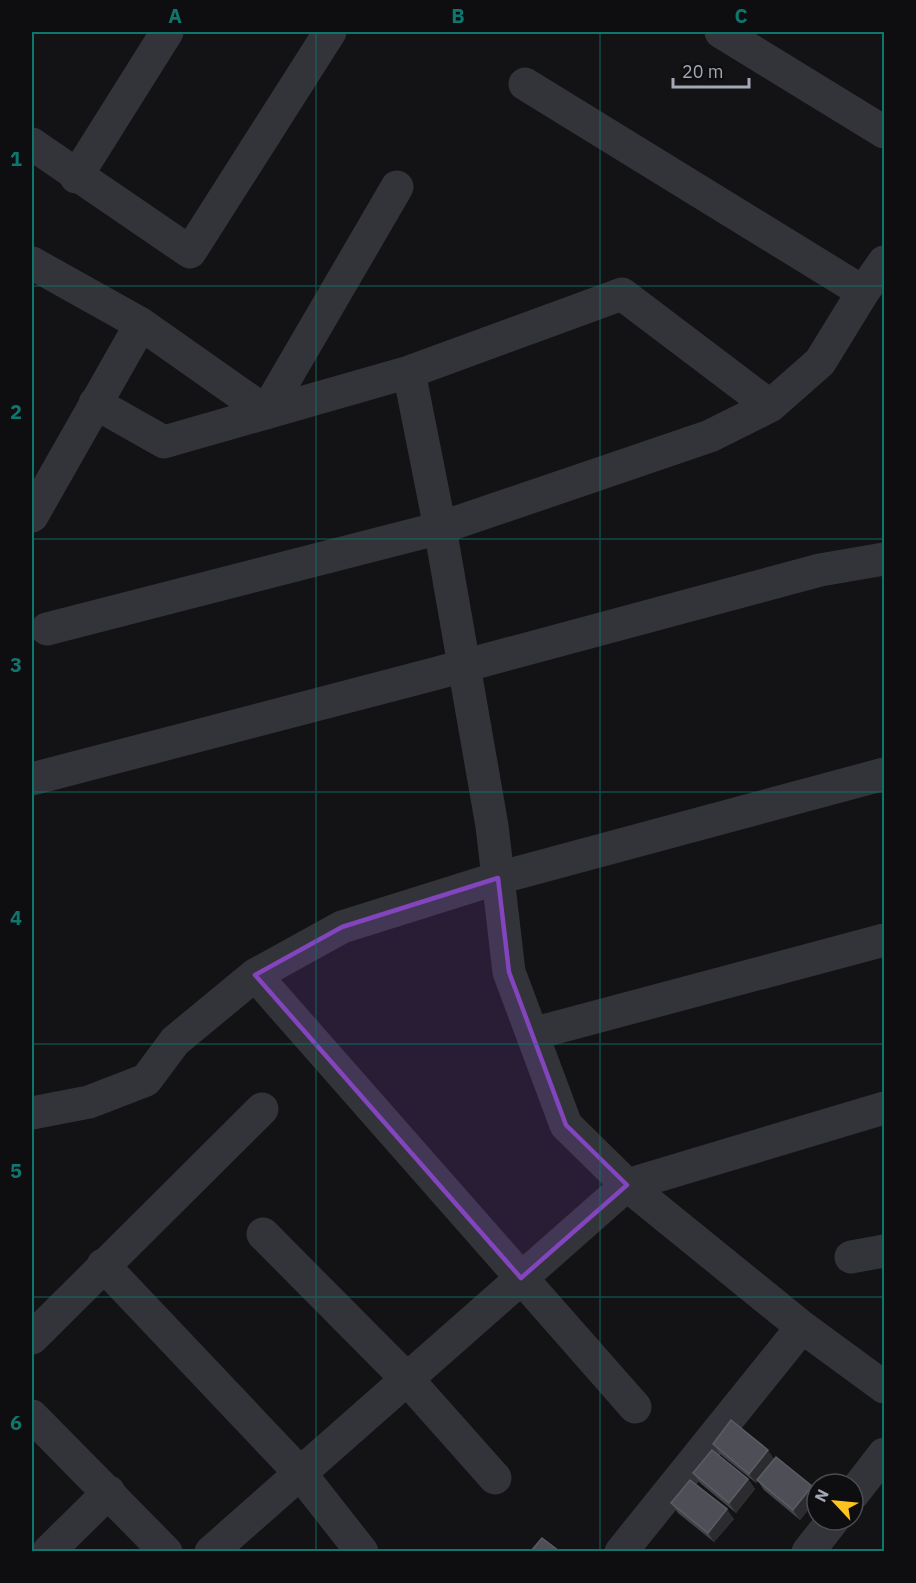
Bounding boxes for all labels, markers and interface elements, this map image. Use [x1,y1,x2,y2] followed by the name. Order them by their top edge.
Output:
[168,2,182,29] text: A
[451,2,465,29] text: B
[734,2,748,29] text: C
[673,51,750,89] scale bar
[682,60,724,83] text: 20 m
[10,145,22,172] text: 1
[10,398,22,425] text: 2
[10,651,22,678] text: 3
[10,904,22,931] text: 4
[10,1157,22,1184] text: 5
[10,1409,22,1436] text: 6
[805,1472,865,1532] north arrow
[810,1486,833,1505] text: N

